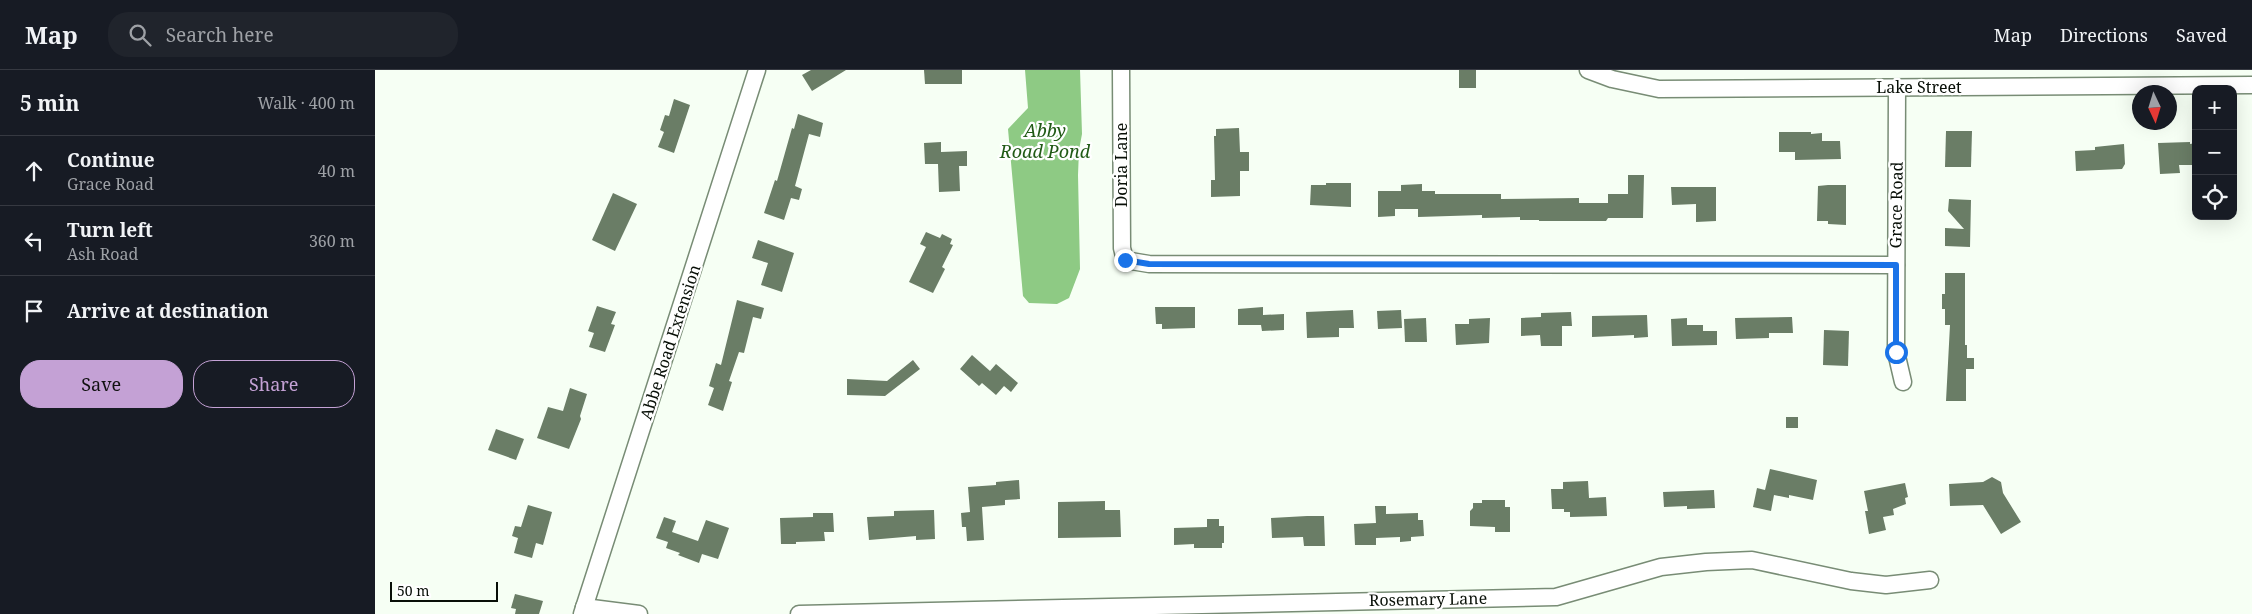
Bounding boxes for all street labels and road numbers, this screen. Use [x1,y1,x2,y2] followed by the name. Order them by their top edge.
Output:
[1876,76,1962,98] street label: Lake Street
[1110,123,1132,207] street label: Doria Lane
[1884,161,1908,249] street label: Grace Road
[635,262,705,422] street label: Abbe Road Extension
[1369,587,1487,611] street label: Rosemary Lane

